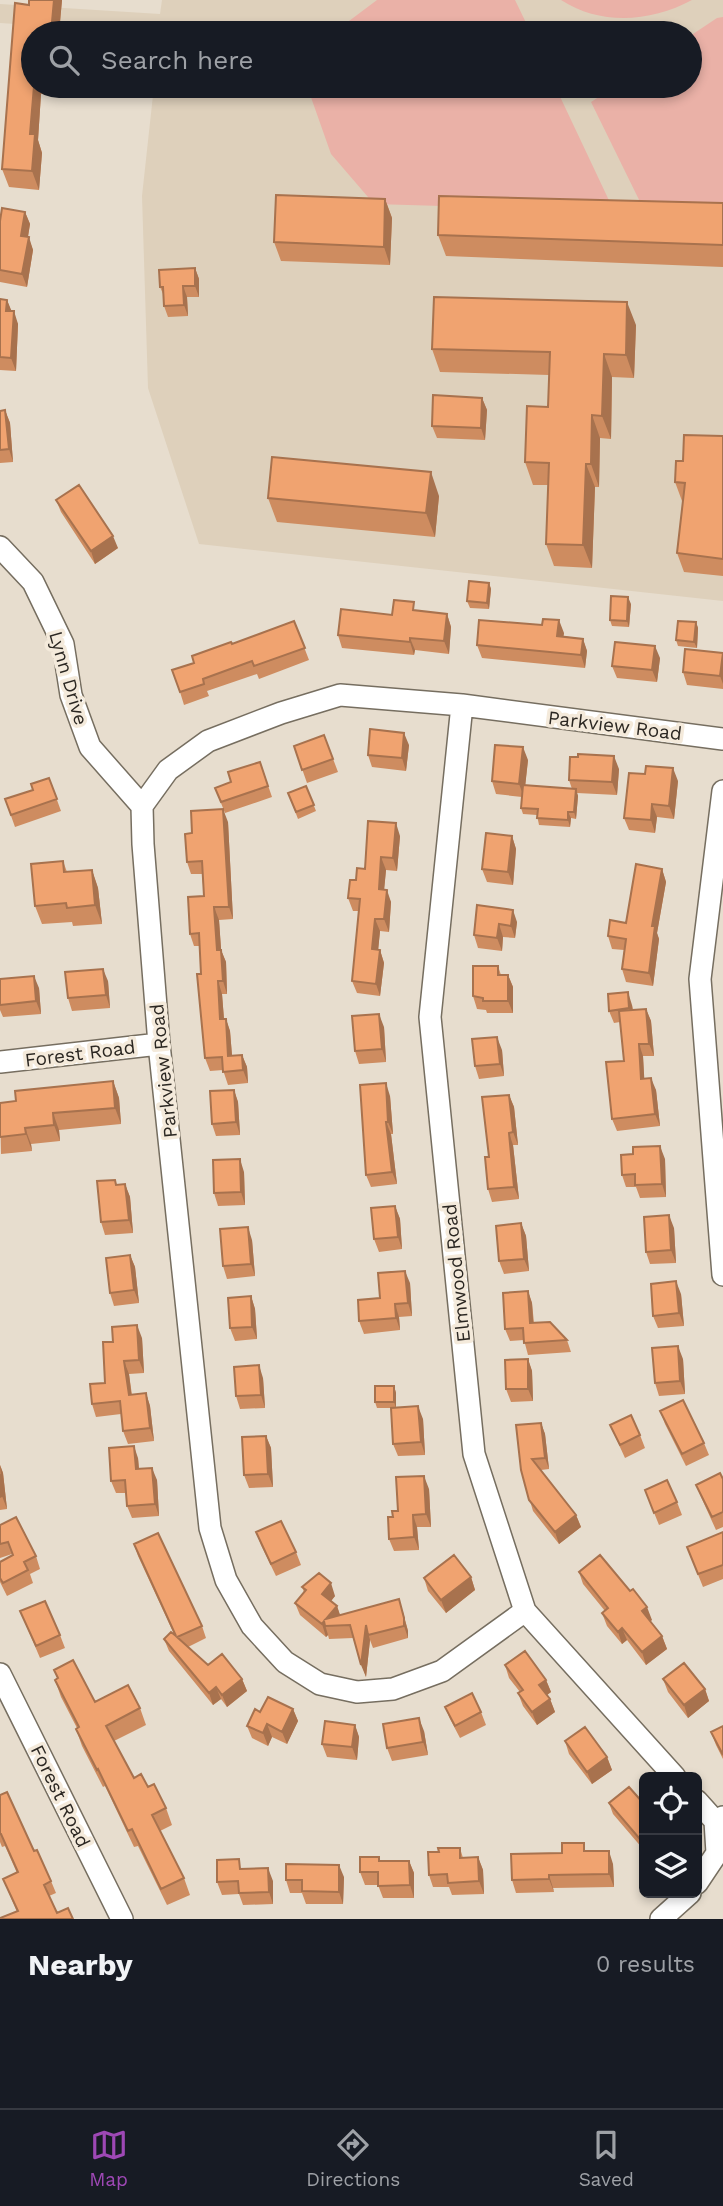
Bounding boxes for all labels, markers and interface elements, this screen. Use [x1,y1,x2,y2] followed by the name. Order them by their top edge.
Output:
[21,21,702,98] search box
[45,41,83,79] icon: search
[101,45,253,75] text: Search here
[44,628,93,728] street label: Lynn Drive
[547,706,683,745] street label: Parkview Road
[145,1003,182,1139] street label: Parkview Road
[23,1035,137,1072] street label: Forest Road
[438,1203,475,1343] street label: Elmwood Road
[26,1741,95,1851] street label: Forest Road
[639,1772,702,1898] map controls
[639,1772,702,1835] button: locate
[639,1835,702,1898] button: layers
[28,1947,133,1982] text: Nearby
[596,1951,695,1978] text: 0 results
[89,2126,128,2191] tab: Map
[306,2126,400,2191] tab: Directions
[579,2126,634,2191] tab: Saved

